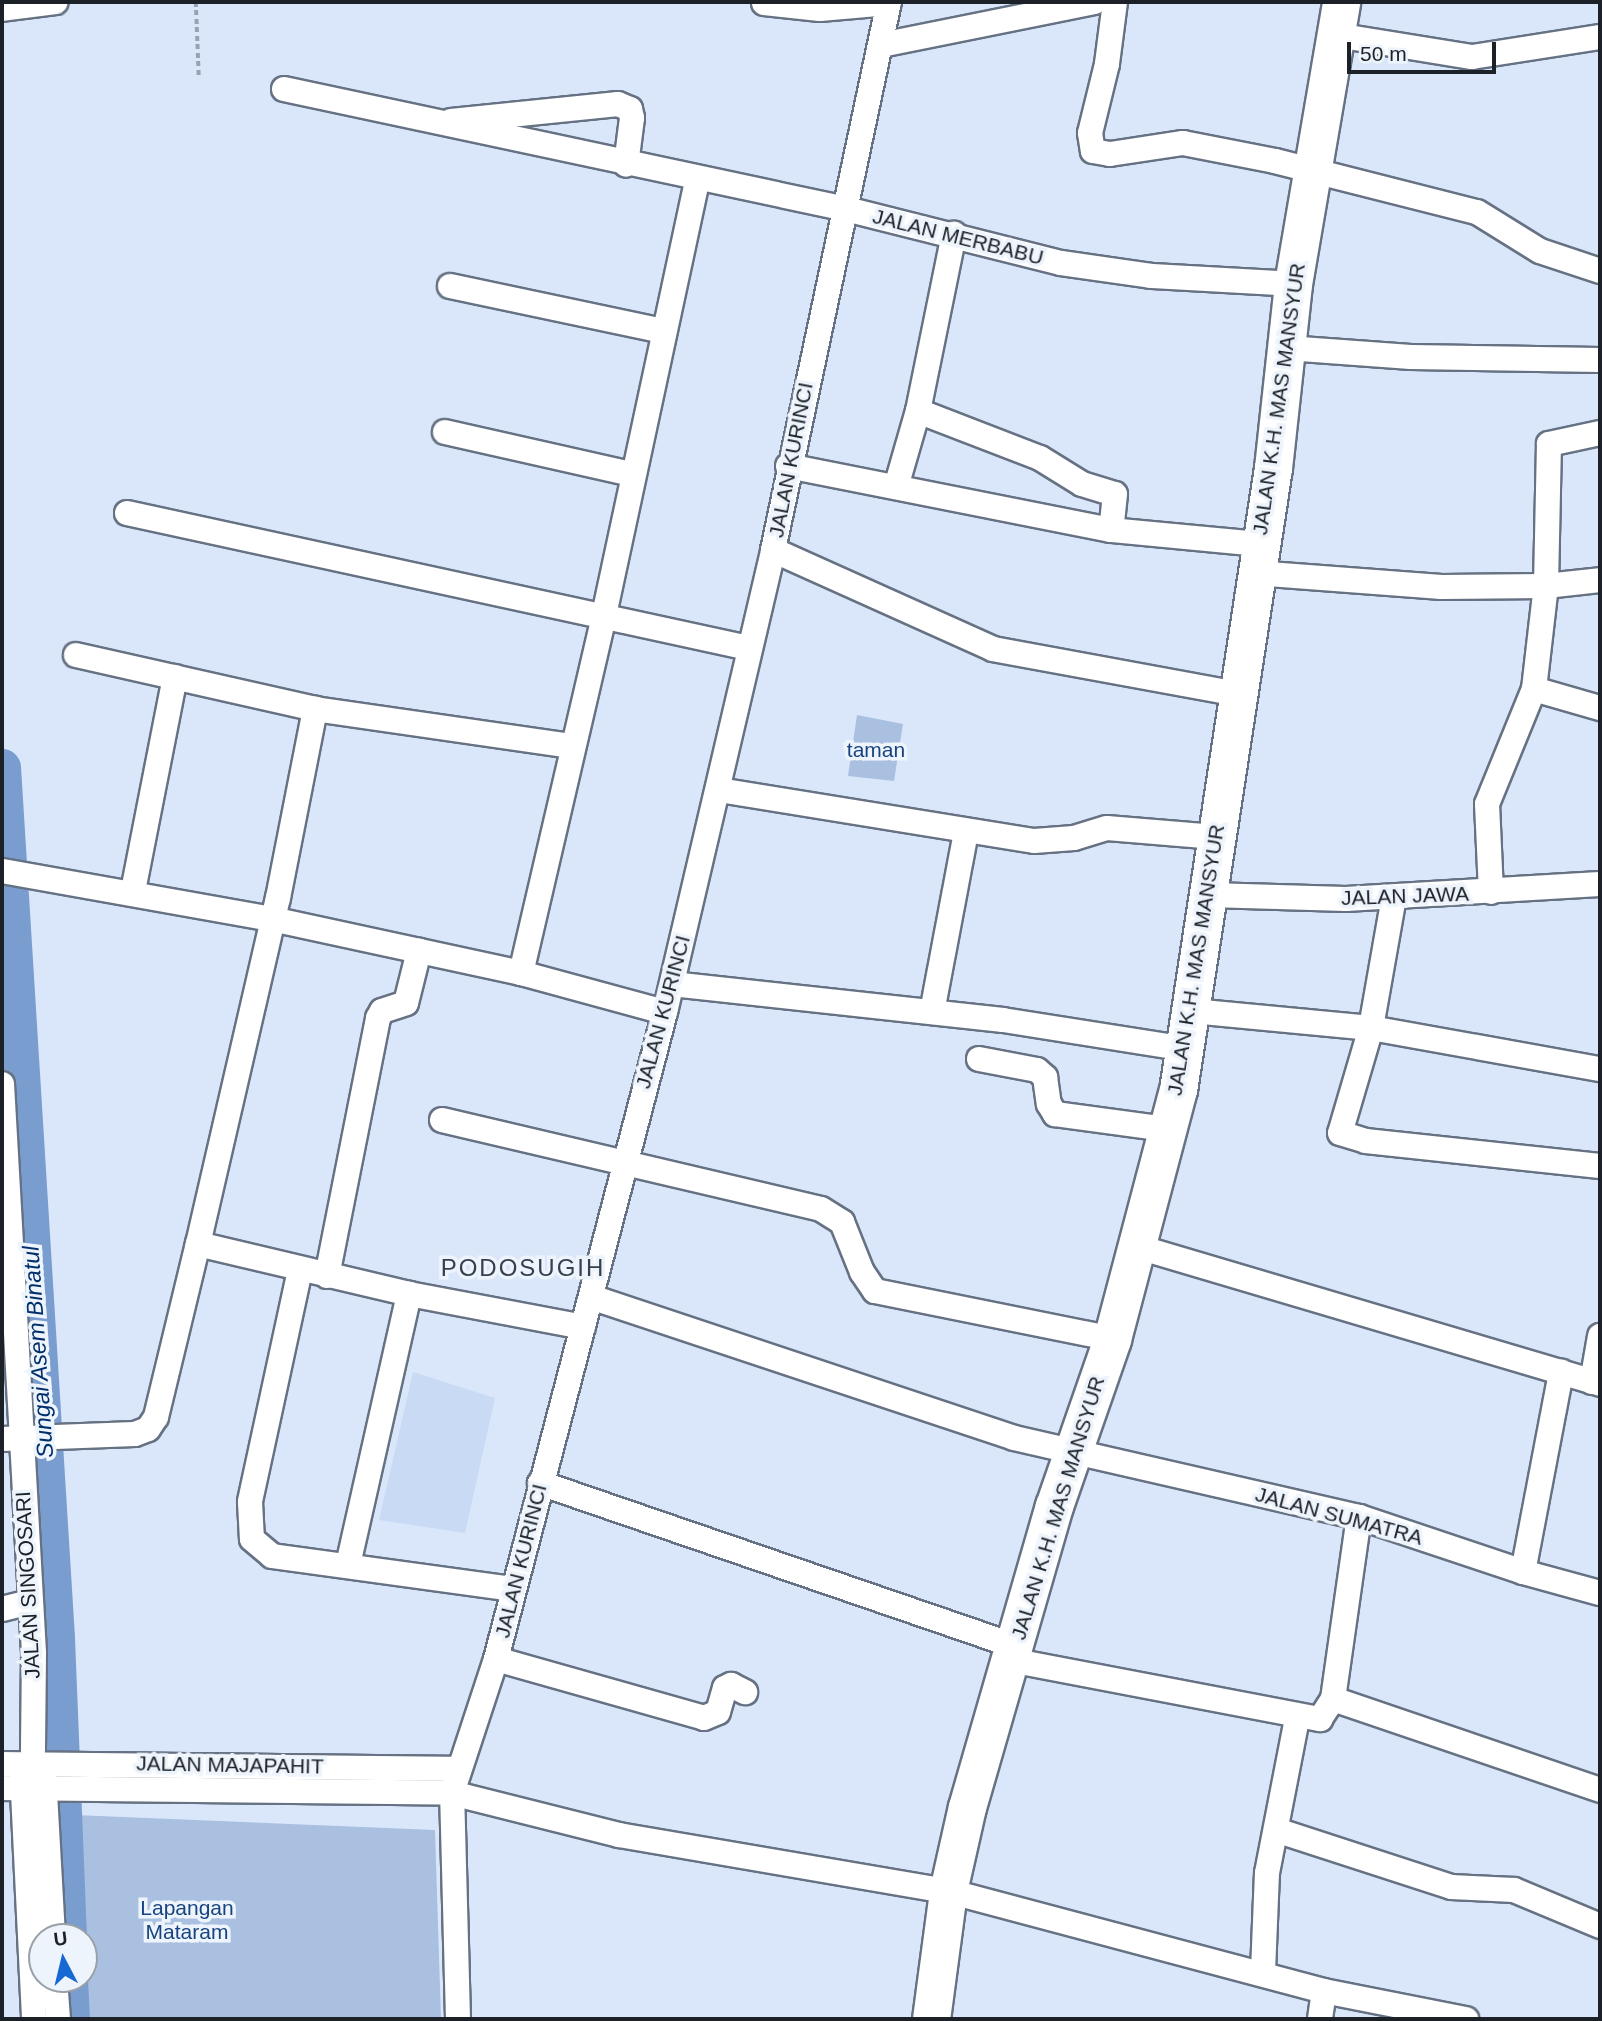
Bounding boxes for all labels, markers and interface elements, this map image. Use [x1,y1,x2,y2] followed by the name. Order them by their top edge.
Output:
[1350,28,1499,72] scale bar
[1360,42,1407,65] text: 50 m
[870,204,1046,270] street label: JALAN MERBABU
[1247,261,1311,537] street label: JALAN K.H. MAS MANSYUR
[764,380,818,540] street label: JALAN KURINCI
[847,737,905,763] park label: taman
[1162,823,1230,1097] street label: JALAN K.H. MAS MANSYUR
[1341,881,1469,911] street label: JALAN JAWA
[630,933,696,1091] street label: JALAN KURINCI
[17,1245,59,1459] water label: Sungai Asem Binatul
[442,1254,604,1282] district label: PODOSUGIH
[1006,1373,1110,1643] street label: JALAN K.H. MAS MANSYUR
[490,1482,552,1640] street label: JALAN KURINCI
[1253,1482,1425,1550] street label: JALAN SUMATRA
[11,1491,45,1679] street label: JALAN SINGOSARI
[136,1751,324,1779] street label: JALAN MAJAPAHIT
[140,1895,234,1945] park label: Lapangan Mataram
[28,1923,98,1993] north arrow
[53,1927,69,1950] text: U

